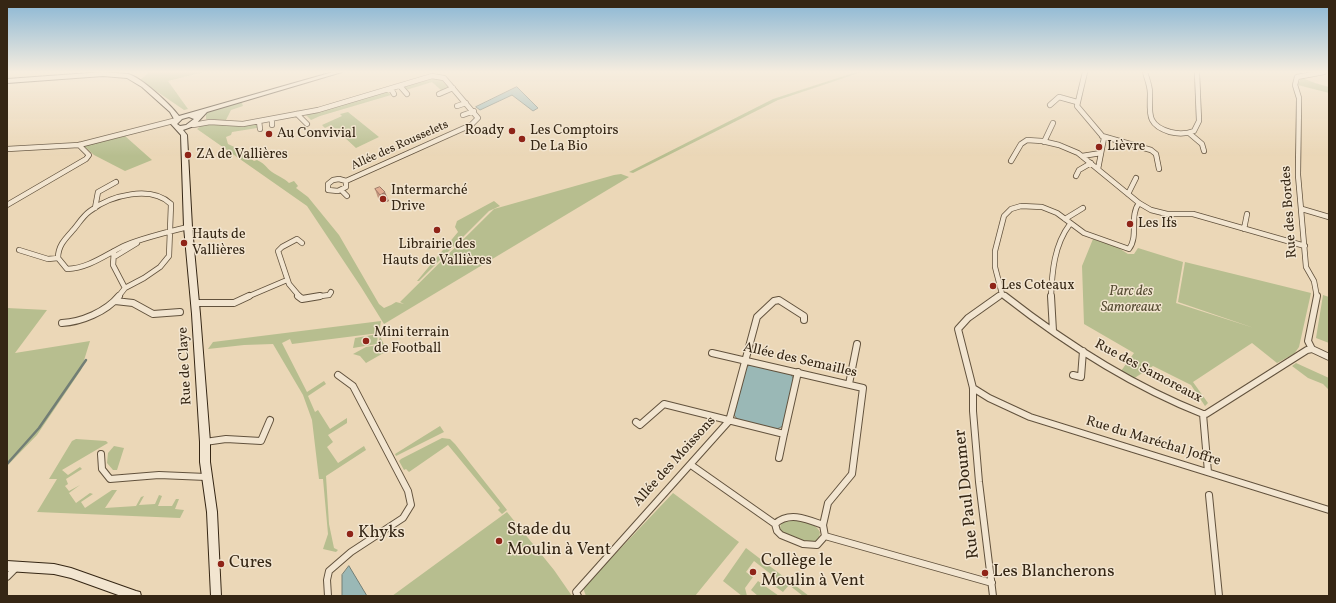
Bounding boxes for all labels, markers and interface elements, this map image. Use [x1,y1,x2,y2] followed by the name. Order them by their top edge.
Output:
[349,118,451,174] street label: Allée des Rousselets
[465,123,504,139] place label: Roady
[530,123,619,156] place label: Les Comptoirs De La Bio
[277,126,356,142] place label: Au Convivial
[507,126,517,136] marker: Roady
[264,129,274,139] marker: Au Convivial
[517,134,527,144] marker: Les Comptoirs De La Bio
[1107,139,1145,155] place label: Lièvre
[1094,142,1104,152] marker: Lièvre
[196,147,288,163] place label: ZA de Vallières
[183,150,193,160] marker: ZA de Vallières
[1278,165,1302,259] street label: Rue des Bordes
[391,183,468,216] place label: Intermarché Drive
[378,194,388,204] marker: Intermarché Drive
[1138,216,1177,232] place label: Les Ifs
[1125,219,1135,229] marker: Les Ifs
[432,225,442,235] marker: Librairie des Hauts de Vallières
[192,227,246,260] place label: Hauts de Vallières
[382,237,492,270] place label: Librairie des Hauts de Vallières
[179,238,189,248] marker: Hauts de Vallières
[1001,278,1074,294] place label: Les Coteaux
[988,281,998,291] marker: Les Coteaux
[1101,284,1161,316] park label: Parc des Samoreaux
[374,325,449,358] place label: Mini terrain de Football
[176,327,196,405] street label: Rue de Claye
[361,336,371,346] marker: Mini terrain de Football
[1091,337,1205,407] street label: Rue des Samoreaux
[741,340,859,382] street label: Allée des Semailles
[630,413,720,511] street label: Allée des Moissons
[1084,413,1222,471] street label: Rue du Maréchal Joffre
[951,428,985,560] street label: Rue Paul Doumer
[507,521,611,561] place label: Stade du Moulin à Vent
[358,524,405,544] place label: Khyks
[345,529,355,539] marker: Khyks
[494,536,504,546] marker: Stade du Moulin à Vent
[761,552,865,592] place label: Collège le Moulin à Vent
[229,554,272,574] place label: Cures
[216,559,226,569] marker: Cures
[993,563,1114,583] place label: Les Blancherons
[748,567,758,577] marker: Collège le Moulin à Vent
[980,568,990,578] marker: Les Blancherons

